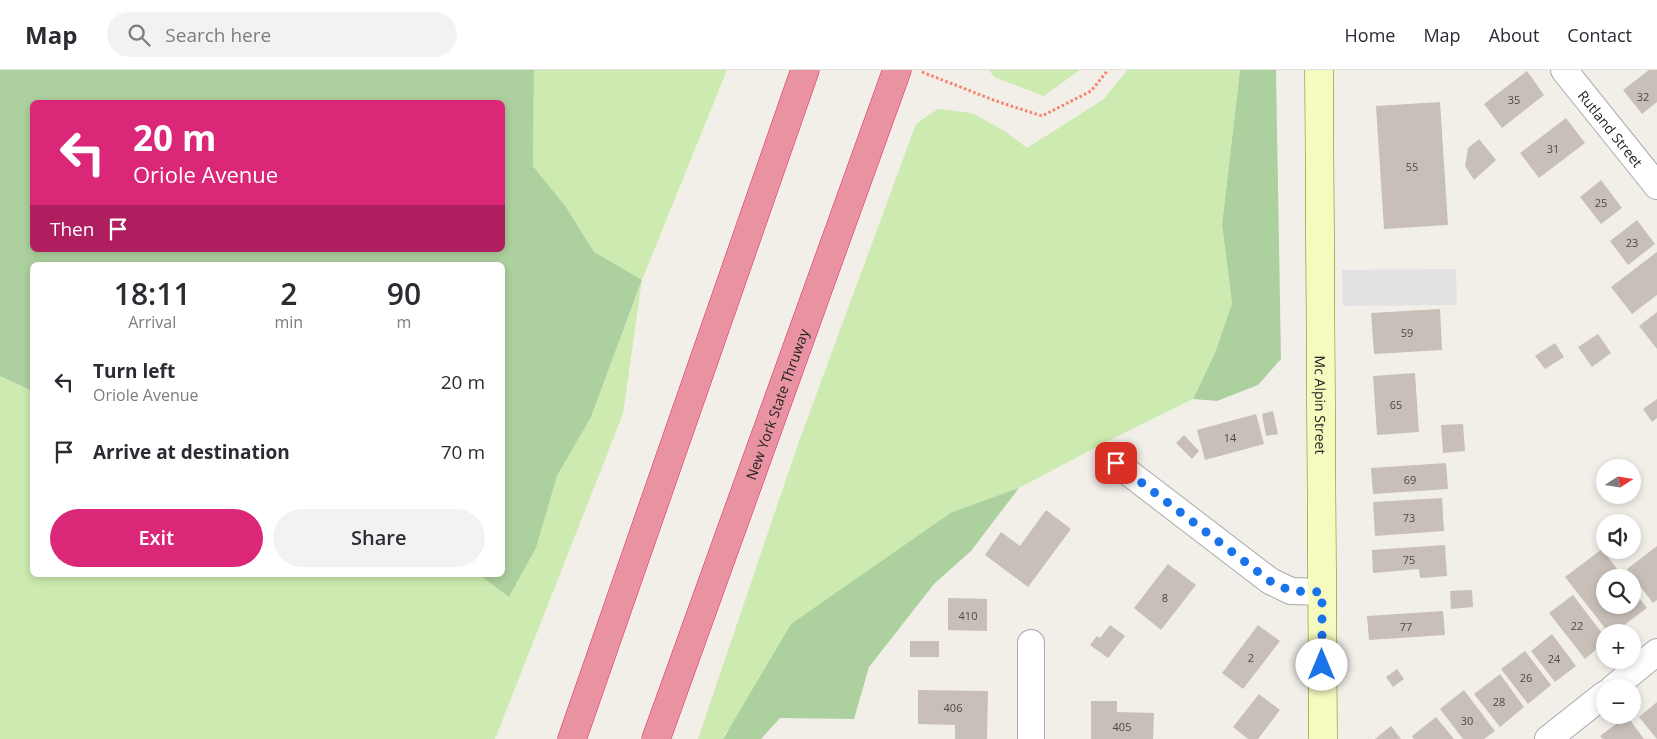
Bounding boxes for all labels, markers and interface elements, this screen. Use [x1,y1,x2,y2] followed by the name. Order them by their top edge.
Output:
[107,12,457,57] search box
[25,18,77,51] text: Map
[125,21,153,49] icon: search
[165,22,271,48] text: Search here
[1345,23,1395,47] text: Home
[1423,23,1461,47] text: Map
[1489,23,1539,47] text: About
[1567,23,1632,47] text: Contact
[1574,86,1648,171] street label: Rutland Street
[1637,89,1649,104] house number: 32
[1508,92,1520,107] house number: 35
[133,114,216,161] text: 20 m
[50,120,115,185] icon: left
[1547,141,1559,156] house number: 31
[133,159,278,189] text: Oriole Avenue
[1406,159,1418,174] house number: 55
[1595,195,1607,210] house number: 25
[104,215,132,243] icon: arrive
[50,216,94,242] text: Then
[1626,235,1638,250] house number: 23
[114,273,191,314] text: 18:11
[280,273,297,314] text: 2
[387,273,421,314] text: 90
[128,311,176,333] text: Arrival
[274,311,303,333] text: min
[397,311,411,333] text: m
[741,325,813,482] street label: New York State Thruway
[1401,325,1413,340] house number: 59
[1311,355,1331,454] street label: Mc Alpin Street
[93,358,175,384] text: Turn left
[50,368,78,396] icon: left
[441,369,485,395] text: 20 m
[93,384,199,406] text: Oriole Avenue
[1390,397,1402,412] house number: 65
[1224,430,1237,445] house number: 14
[50,438,78,466] icon: arrive
[93,439,290,465] text: Arrive at destination
[441,439,485,465] text: 70 m
[1095,442,1137,484] pin
[1102,449,1130,477] icon: arrive
[1596,459,1641,504] north arrow
[1596,459,1641,724] map controls
[1404,472,1416,487] house number: 69
[50,509,263,567] button: Exit
[273,509,485,567] button: Share
[1403,510,1415,525] house number: 73
[1596,514,1641,559] button: sound
[1403,552,1415,567] house number: 75
[1596,569,1641,614] button: search
[1162,590,1168,605] house number: 8
[959,608,977,623] house number: 410
[1571,618,1583,633] house number: 22
[1400,619,1412,634] house number: 77
[1596,624,1641,669] button: +
[1295,638,1347,690] position arrow
[1248,650,1254,665] house number: 2
[1548,651,1561,666] house number: 24
[1520,670,1532,685] house number: 26
[1596,679,1641,724] button: −
[1493,694,1505,709] house number: 28
[944,700,962,715] house number: 406
[1461,713,1473,728] house number: 30
[1113,719,1131,734] house number: 405

